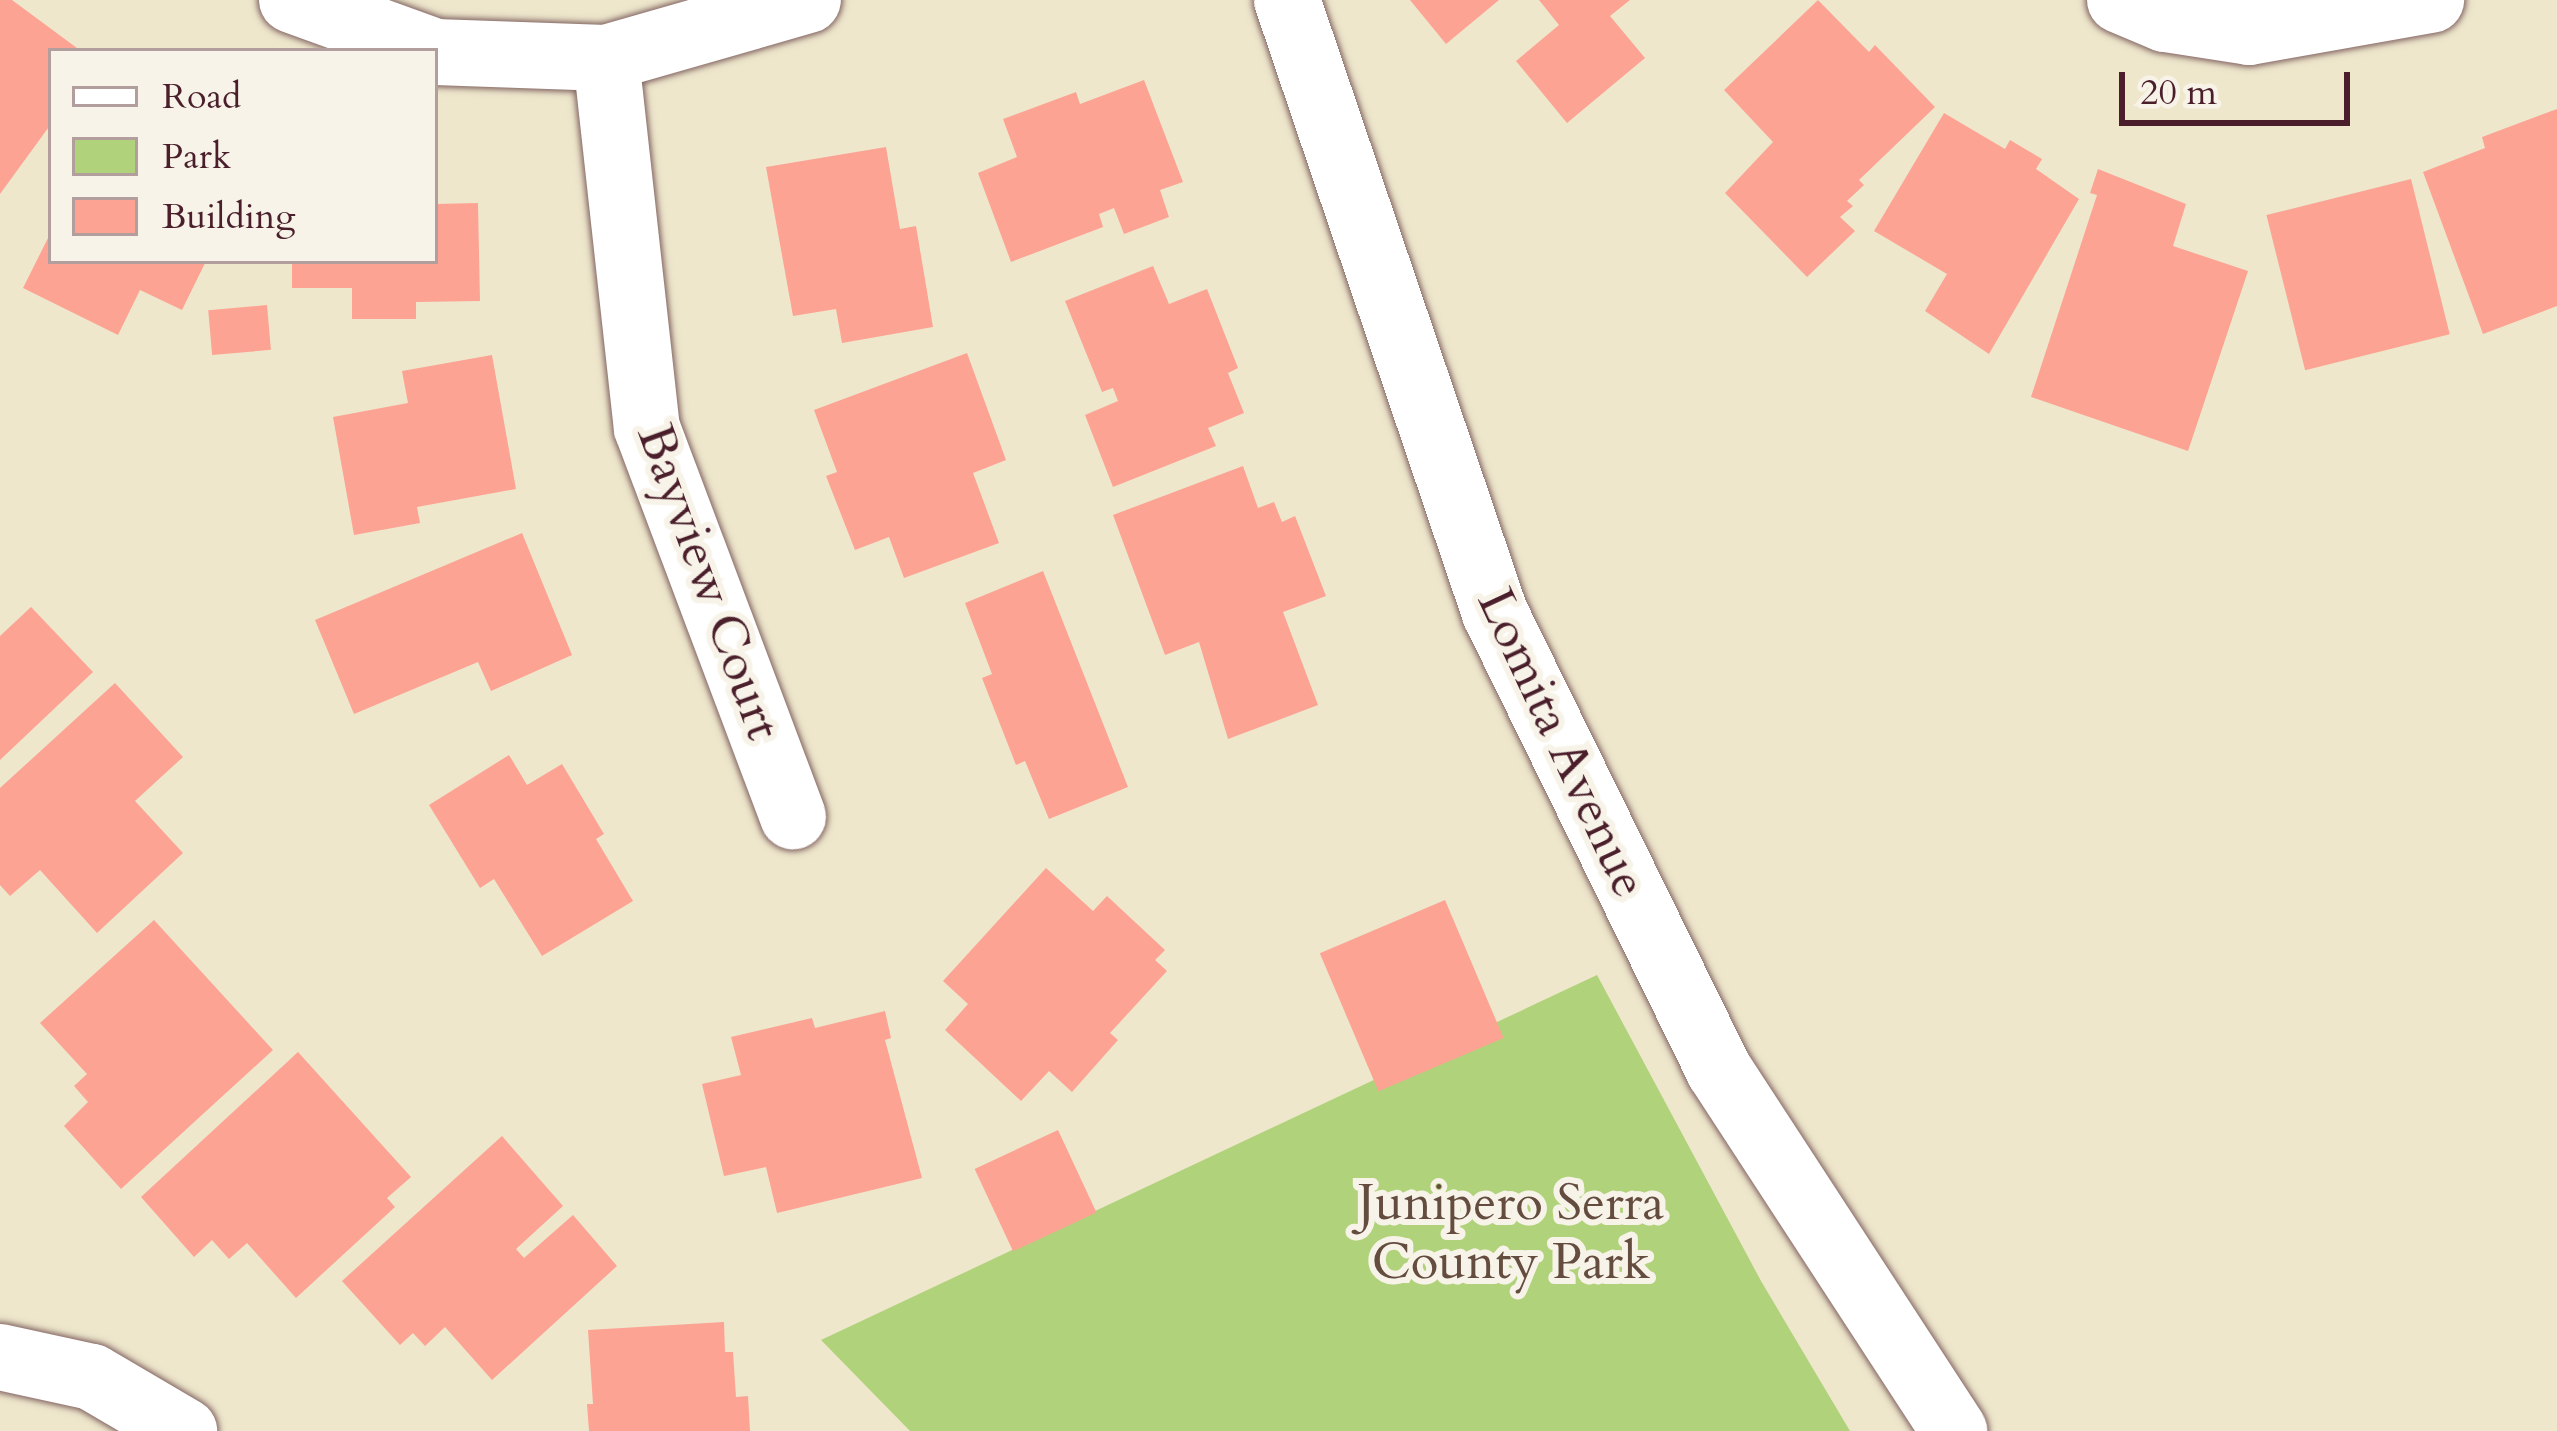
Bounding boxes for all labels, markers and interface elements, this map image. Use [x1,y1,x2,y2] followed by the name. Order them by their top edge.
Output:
[48,48,438,264] legend
[2125,48,2356,122] scale bar
[2140,68,2217,117] text: 20 m
[162,72,241,121] text: Road
[162,132,231,181] text: Park
[162,192,295,241] text: Building
[624,416,794,748] street label: Bayview Court
[1464,579,1660,907] street label: Lomita Avenue
[1358,1173,1664,1293] park label: Junipero Serra County Park

